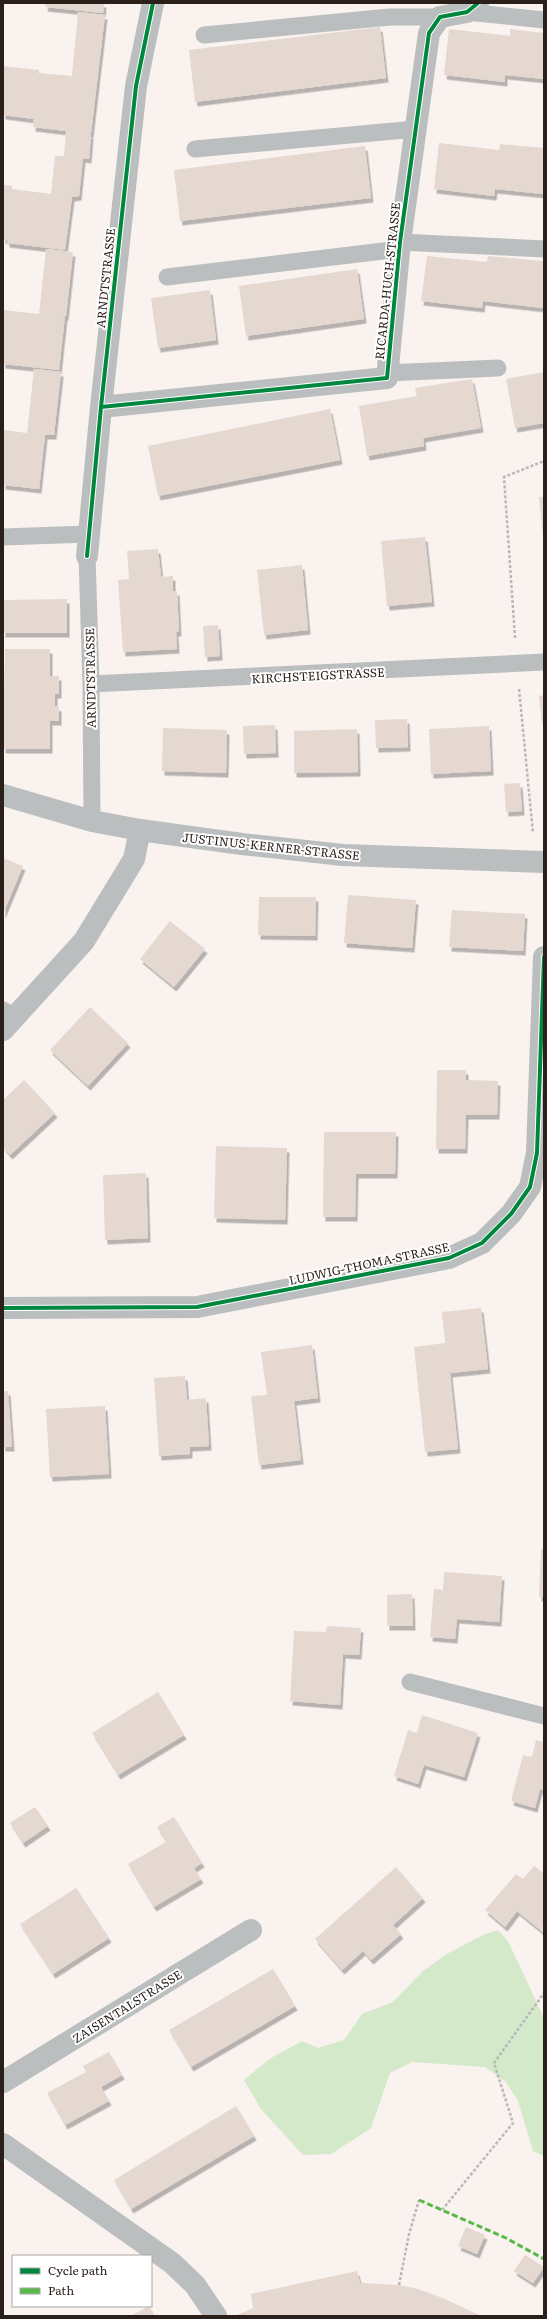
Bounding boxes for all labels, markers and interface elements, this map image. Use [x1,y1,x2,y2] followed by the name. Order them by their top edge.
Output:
[370,201,404,361] street label: RICARDA-HUCH-STRASSE
[91,227,119,329] street label: ARNDTSTRASSE
[80,627,100,728] street label: ARNDTSTRASSE
[251,663,385,687] street label: KIRCHSTEIGSTRASSE
[181,828,361,864] street label: JUSTINUS-KERNER-STRASSE
[287,1237,451,1289] street label: LUDWIG-THOMA-STRASSE
[69,1965,185,2047] street label: ZAISENTALSTRASSE
[12,2255,152,2307] legend
[48,2261,108,2279] text: Cycle path
[48,2281,74,2299] text: Path

